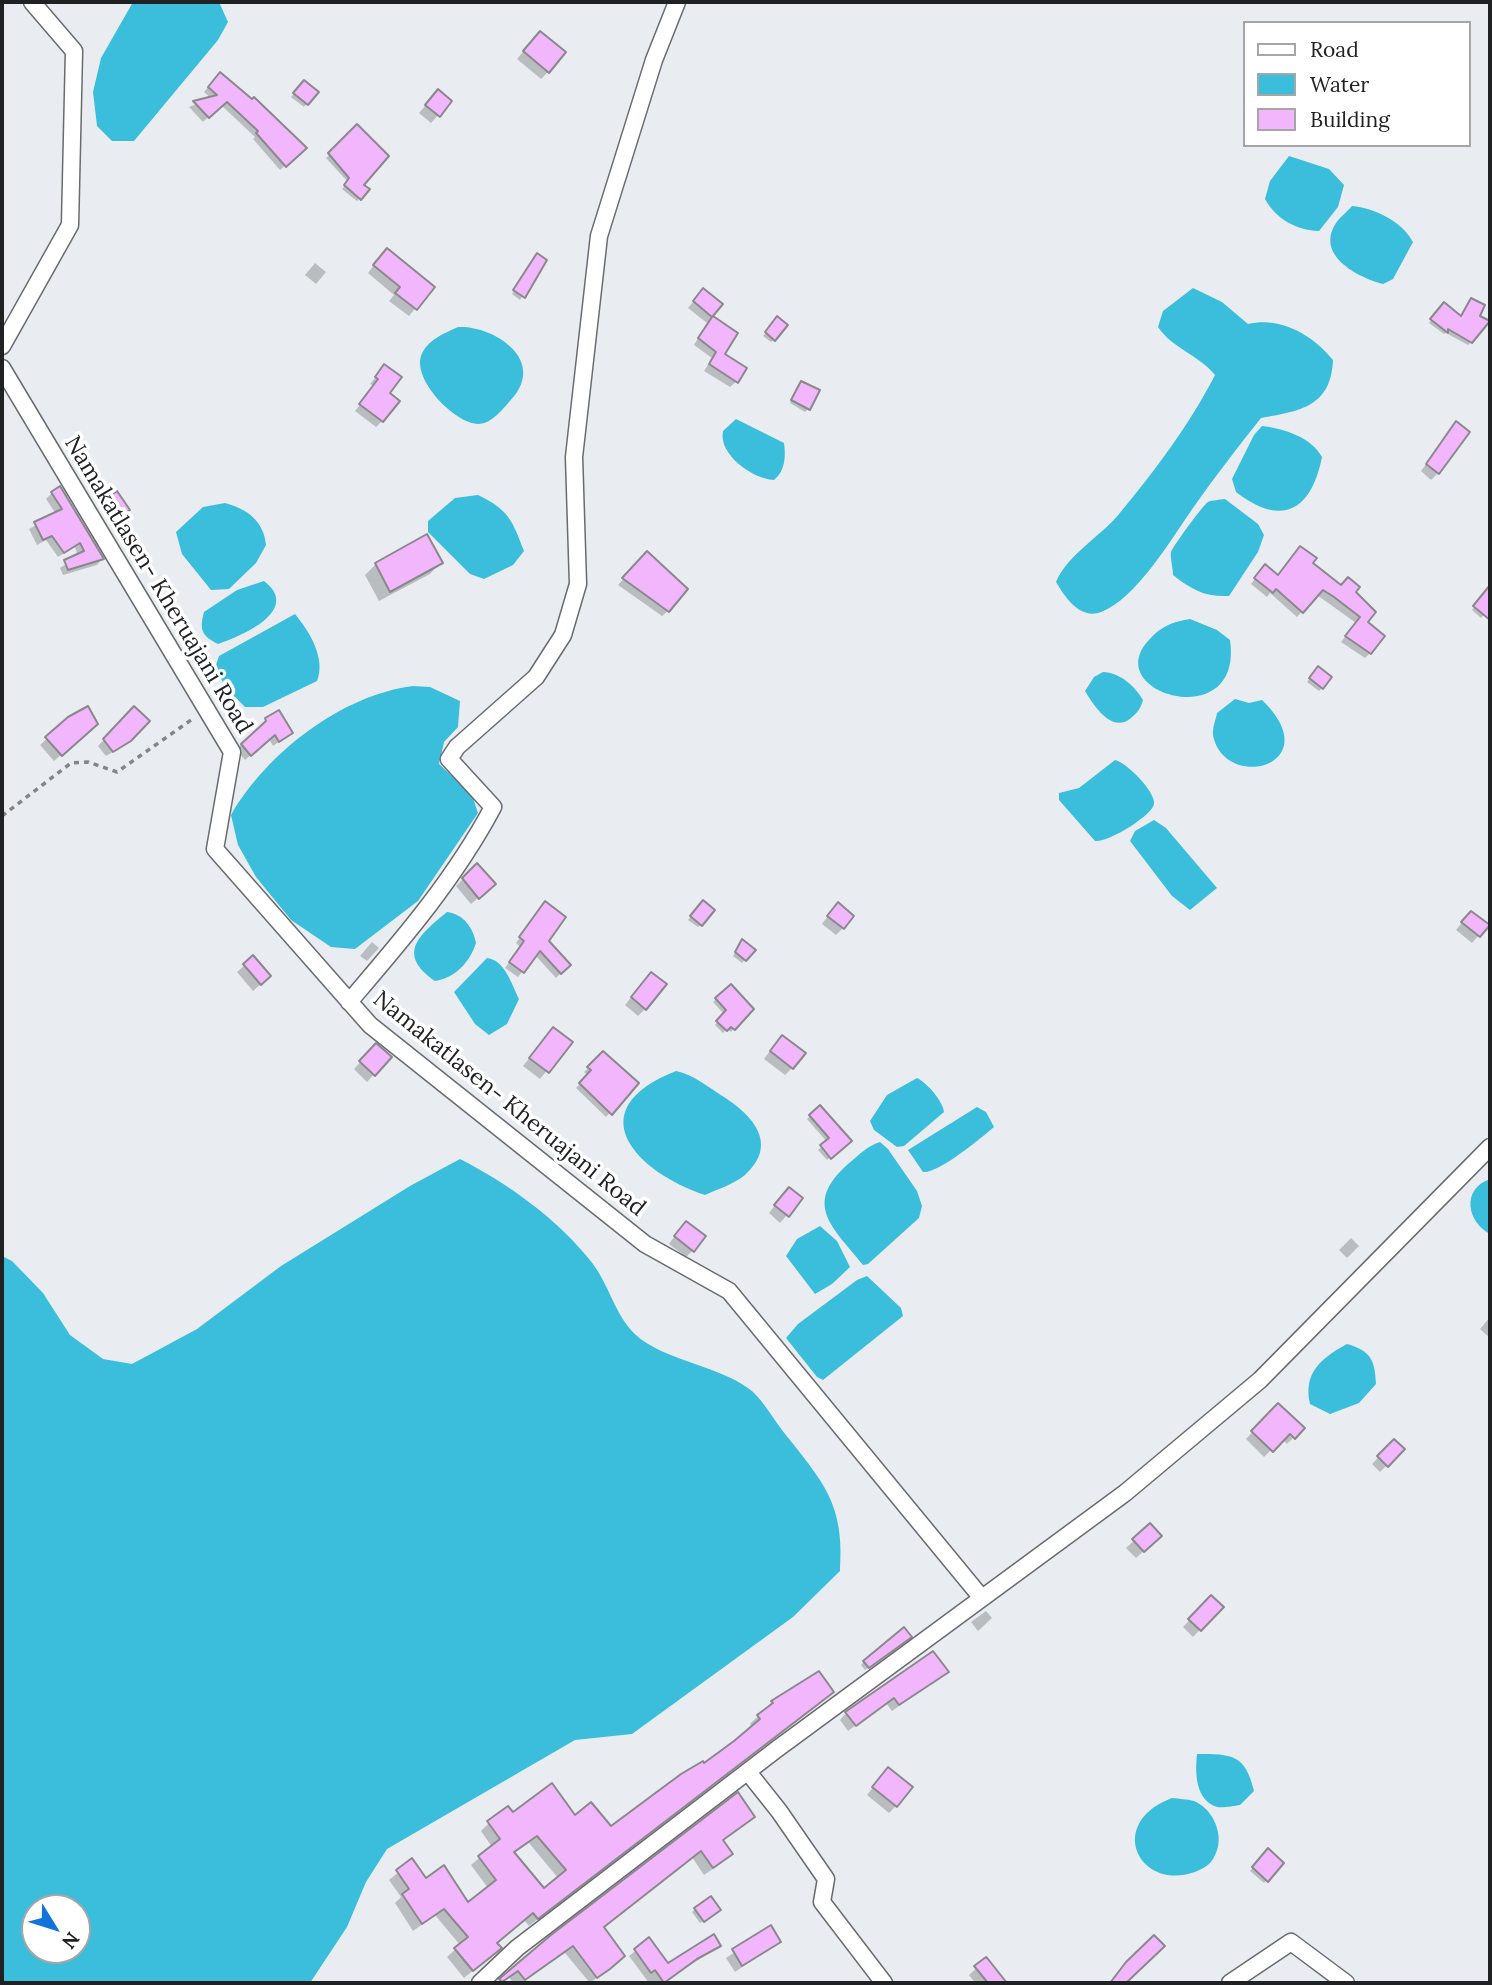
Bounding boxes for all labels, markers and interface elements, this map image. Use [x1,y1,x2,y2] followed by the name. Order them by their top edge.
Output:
[1244,21,1471,147] legend
[1310,36,1359,63] text: Road
[1310,71,1369,98] text: Water
[1310,106,1390,133] text: Building
[58,431,258,739] street label: Namakatlasen- Kheruajani Road
[367,986,651,1222] street label: Namakatlasen- Kheruajani Road
[21,1894,91,1964] north arrow
[57,1928,85,1954] text: N

